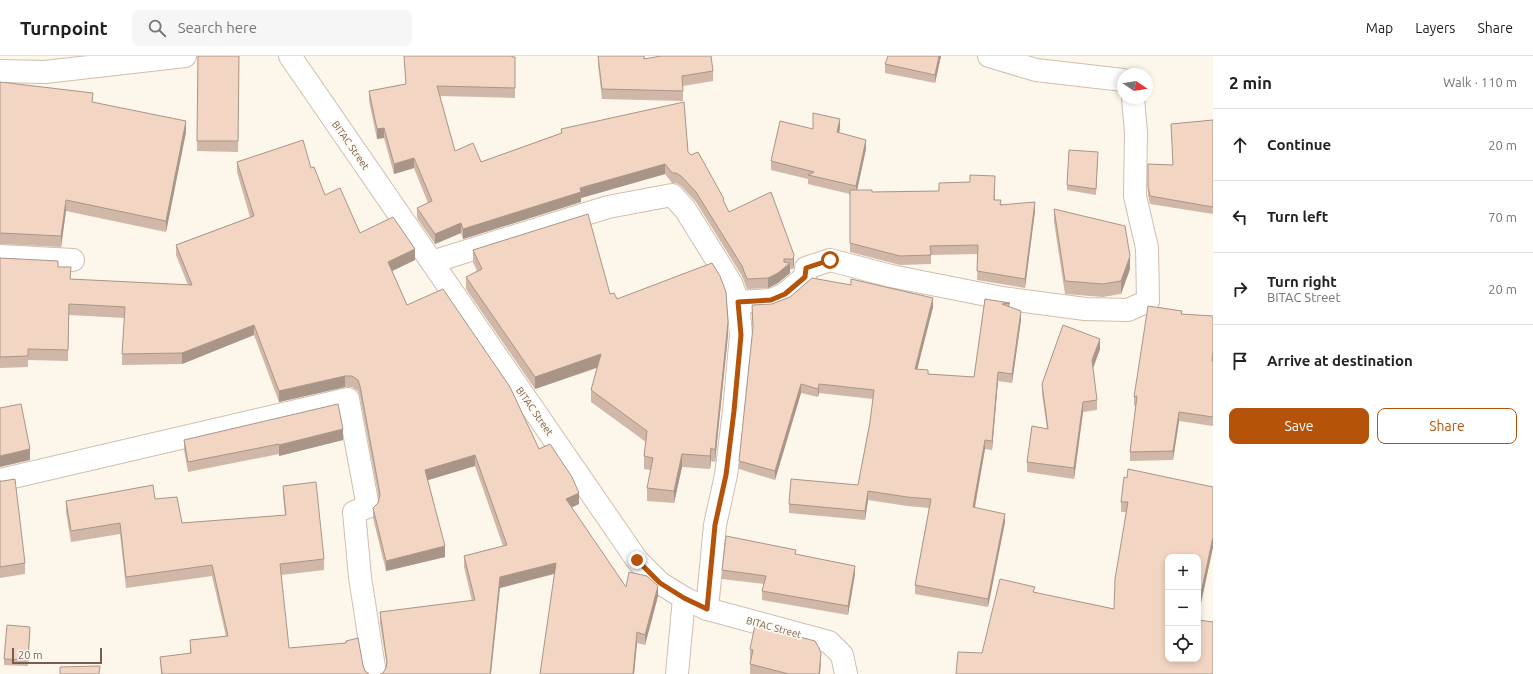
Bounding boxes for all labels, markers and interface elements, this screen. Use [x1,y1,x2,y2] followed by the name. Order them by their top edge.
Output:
[132,10,412,46] search box
[20,17,108,39] text: Turnpoint
[146,17,168,39] icon: search
[178,19,257,36] text: Search here
[1366,20,1393,36] text: Map
[1415,20,1455,36] text: Layers
[1477,20,1513,36] text: Share
[1117,68,1153,104] north arrow
[1229,73,1272,92] text: 2 min
[1443,75,1517,89] text: Walk · 110 m
[330,119,371,172] street label: BITAC Street
[1229,134,1251,156] icon: ahead
[1267,136,1331,153] text: Continue
[1488,138,1517,152] text: 20 m
[1229,206,1251,228] icon: left
[1267,208,1328,225] text: Turn left
[1488,210,1517,224] text: 70 m
[821,251,839,269] route start
[1267,273,1337,290] text: Turn right
[1229,278,1251,300] icon: right
[1488,282,1517,296] text: 20 m
[1267,290,1341,304] text: BITAC Street
[1229,350,1251,372] icon: arrive
[1267,352,1413,369] text: Arrive at destination
[514,385,555,438] street label: BITAC Street
[1229,408,1369,444] button: Save
[1377,408,1517,444] button: Share
[628,551,646,569] route end
[1165,554,1201,662] map controls
[1165,554,1201,590] button: +
[1165,590,1201,626] button: −
[745,615,803,640] street label: BITAC Street
[1165,626,1201,662] button: locate
[12,646,102,665] scale bar
[18,649,42,661] text: 20 m

